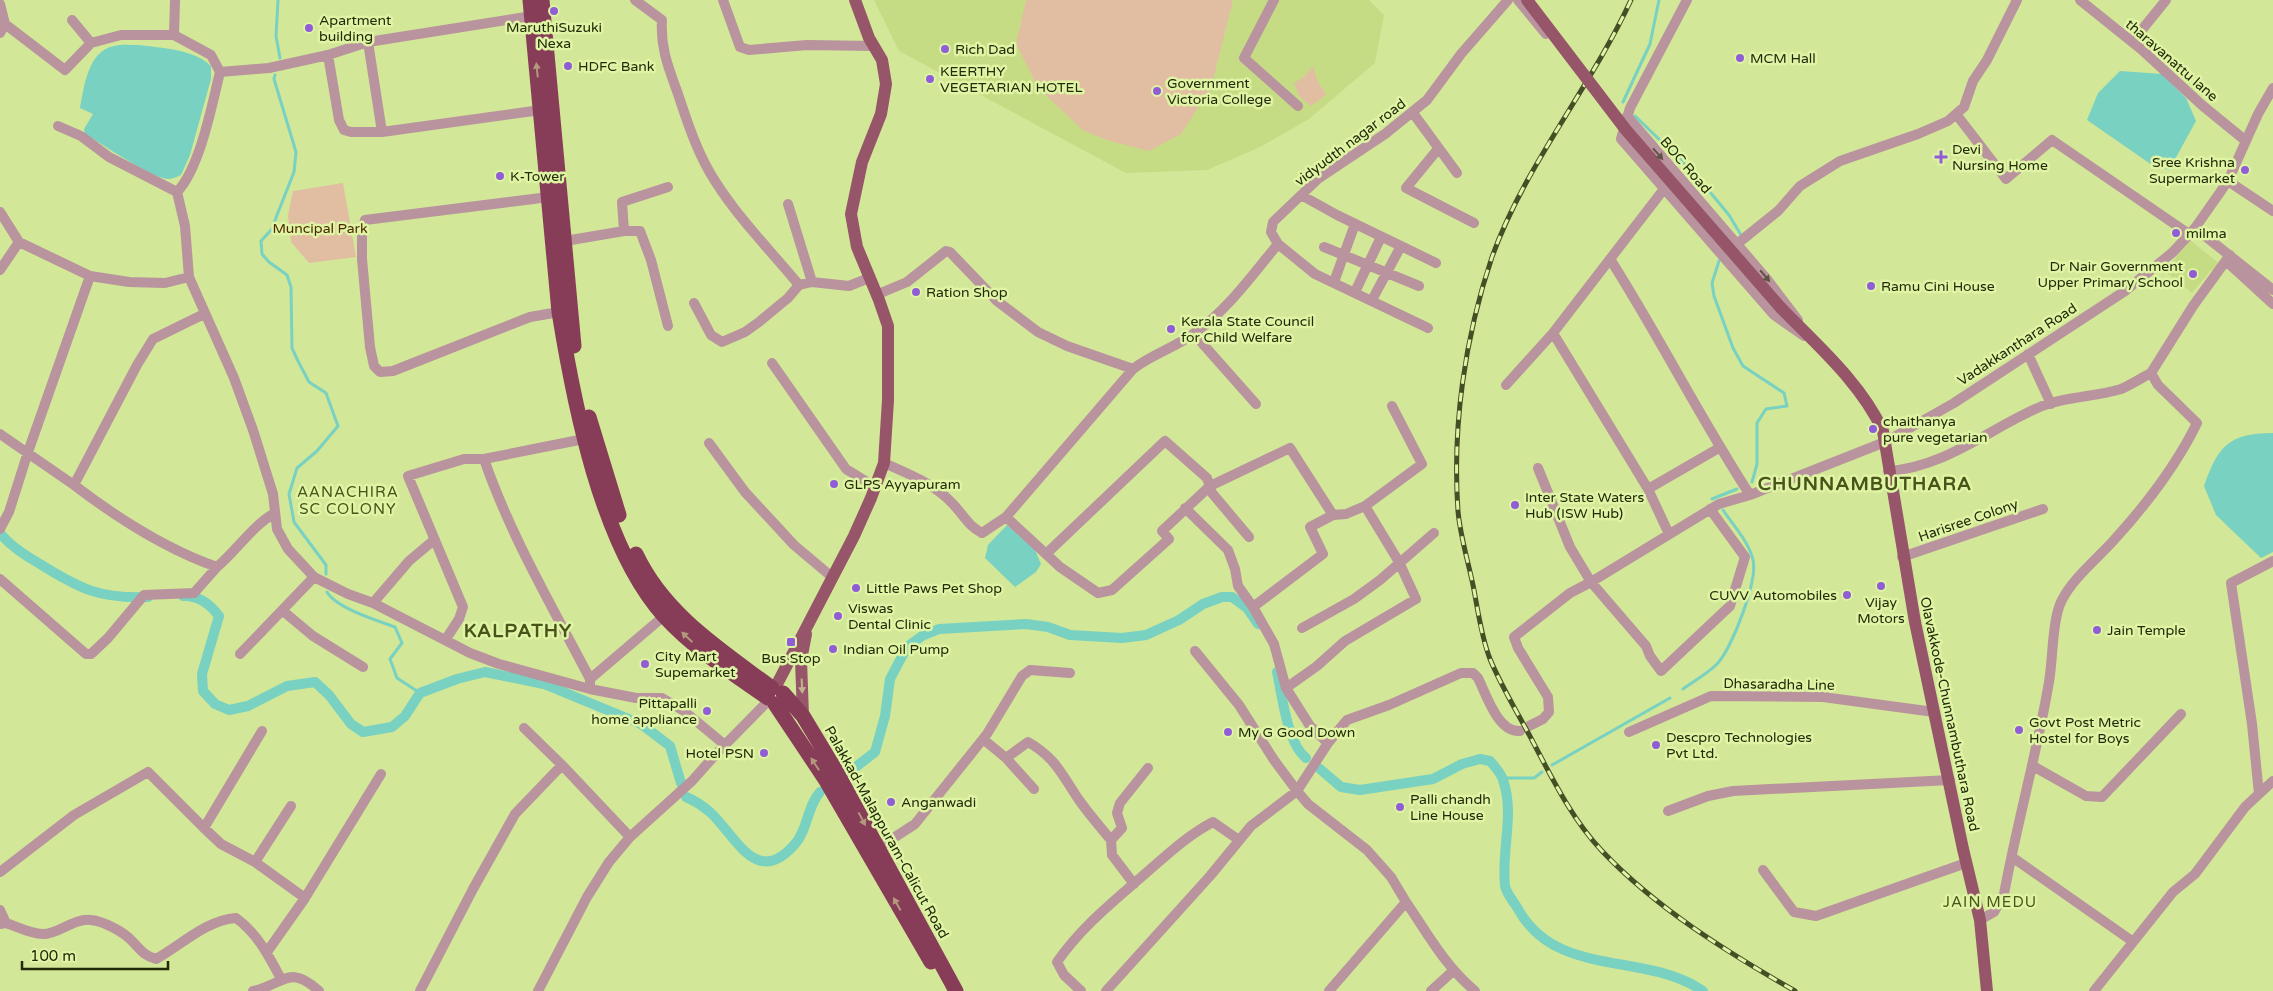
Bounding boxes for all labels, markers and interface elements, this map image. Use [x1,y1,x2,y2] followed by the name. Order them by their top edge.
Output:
[548,5,560,17] marker: MaruthiSuzuki Nexa
[319,12,392,45] place label: Apartment building
[2122,16,2221,105] street label: tharavanattu lane
[506,19,602,52] place label: MaruthiSuzuki Nexa
[303,22,315,34] marker: Apartment building
[955,41,1015,58] place label: Rich Dad
[939,43,951,55] marker: Rich Dad
[1750,50,1816,67] place label: MCM Hall
[1734,52,1746,64] marker: MCM Hall
[578,58,655,75] place label: HDFC Bank
[562,60,574,72] marker: HDFC Bank
[533,61,541,77] one-way arrow
[940,63,1083,96] place label: KEERTHY VEGETARIAN HOTEL
[924,73,936,85] marker: KEERTHY VEGETARIAN HOTEL
[1167,75,1271,108] place label: Government Victoria College
[1151,85,1163,97] marker: Government Victoria College
[1291,95,1409,190] street label: vidyudth nagar road
[1656,133,1715,197] street label: BOC Road
[1952,141,2048,174] place label: Devi Nursing Home
[1652,147,1664,159] one-way arrow
[1934,150,1948,164] marker: Devi Nursing Home
[2149,154,2236,187] place label: Sree Krishna Supermarket
[2239,164,2251,176] marker: Sree Krishna Supermarket
[510,168,565,185] place label: K-Tower
[494,170,506,182] marker: K-Tower
[272,220,368,237] park label: Muncipal Park
[2186,225,2227,242] place label: milma
[2170,227,2182,239] marker: milma
[2038,258,2184,291] place label: Dr Nair Government Upper Primary School
[2187,268,2199,280] marker: Dr Nair Government Upper Primary School
[1759,270,1770,283] one-way arrow
[1881,278,1995,295] place label: Ramu Cini House
[1865,280,1877,292] marker: Ramu Cini House
[926,284,1008,301] place label: Ration Shop
[910,286,922,298] marker: Ration Shop
[1954,300,2080,389] street label: Vadakkanthara Road
[1181,313,1314,346] place label: Kerala State Council for Child Welfare
[1165,323,1177,335] marker: Kerala State Council for Child Welfare
[1883,413,1988,446] place label: chaithanya pure vegetarian
[1867,423,1879,435] marker: chaithanya pure vegetarian
[1758,473,1972,495] district label: CHUNNAMBUTHARA
[844,476,961,493] place label: GLPS Ayyapuram
[828,478,840,490] marker: GLPS Ayyapuram
[297,483,399,518] district label: AANACHIRA SC COLONY
[1525,489,1644,522] place label: Inter State Waters Hub (ISW Hub)
[1916,495,2021,546] street label: Harisree Colony
[1509,499,1521,511] marker: Inter State Waters Hub (ISW Hub)
[866,580,1002,597] place label: Little Paws Pet Shop
[1875,580,1887,592] marker: Vijay Motors
[850,582,862,594] marker: Little Paws Pet Shop
[1709,587,1837,604] place label: CUVV Automobiles
[1841,589,1853,601] marker: CUVV Automobiles
[1857,594,1905,627] place label: Vijay Motors
[1916,595,1983,833] street label: Olavakkode-Chunnambuthara Road
[848,600,931,633] place label: Viswas Dental Clinic
[832,610,844,622] marker: Viswas Dental Clinic
[464,620,572,642] district label: KALPATHY
[2107,622,2186,639] place label: Jain Temple
[2091,624,2103,636] marker: Jain Temple
[680,632,693,643] one-way arrow
[785,636,797,648] marker: Bus Stop
[843,641,949,658] place label: Indian Oil Pump
[827,643,839,655] marker: Indian Oil Pump
[655,648,736,681] place label: City Mart Supemarket
[761,650,821,667] place label: Bus Stop
[639,658,651,670] marker: City Mart Supemarket
[1723,675,1835,694] street label: Dhasaradha Line
[798,678,806,694] one-way arrow
[591,695,697,728] place label: Pittapalli home appliance
[701,705,713,717] marker: Pittapalli home appliance
[2029,714,2141,747] place label: Govt Post Metric Hostel for Boys
[821,723,952,942] street label: Palakkad-Malappuram-Calicut Road
[1238,724,1355,741] place label: My G Good Down
[2013,724,2025,736] marker: Govt Post Metric Hostel for Boys
[1222,726,1234,738] marker: My G Good Down
[1666,729,1812,762] place label: Descpro Technologies Pvt Ltd.
[1650,739,1662,751] marker: Descpro Technologies Pvt Ltd.
[686,745,754,762] place label: Hotel PSN
[758,747,770,759] marker: Hotel PSN
[810,758,820,771] one-way arrow
[1410,791,1491,824] place label: Palli chandh Line House
[901,794,976,811] place label: Anganwadi
[885,796,897,808] marker: Anganwadi
[1394,801,1406,813] marker: Palli chandh Line House
[858,812,866,826] one-way arrow
[1943,893,2037,911] district label: JAIN MEDU
[893,897,901,912] one-way arrow
[22,938,169,970] scale bar
[30,947,76,965] text: 100 m

